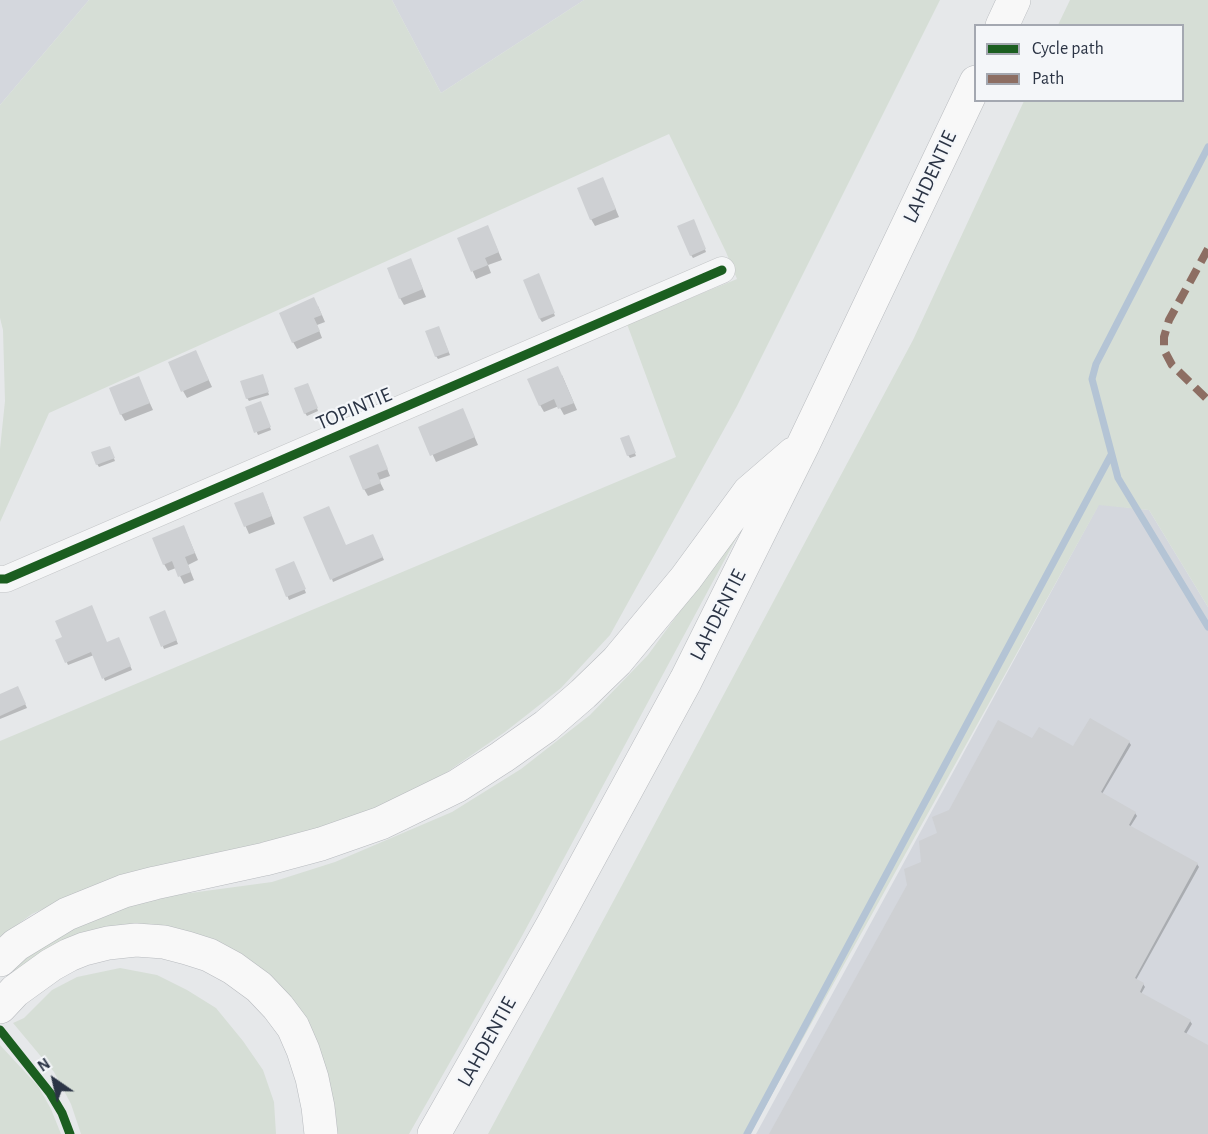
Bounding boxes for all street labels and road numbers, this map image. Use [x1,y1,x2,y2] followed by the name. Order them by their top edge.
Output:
[898,127,962,227] street label: LAHDENTIE
[313,382,395,436] street label: TOPINTIE
[684,565,752,665] street label: LAHDENTIE
[452,993,522,1091] street label: LAHDENTIE

